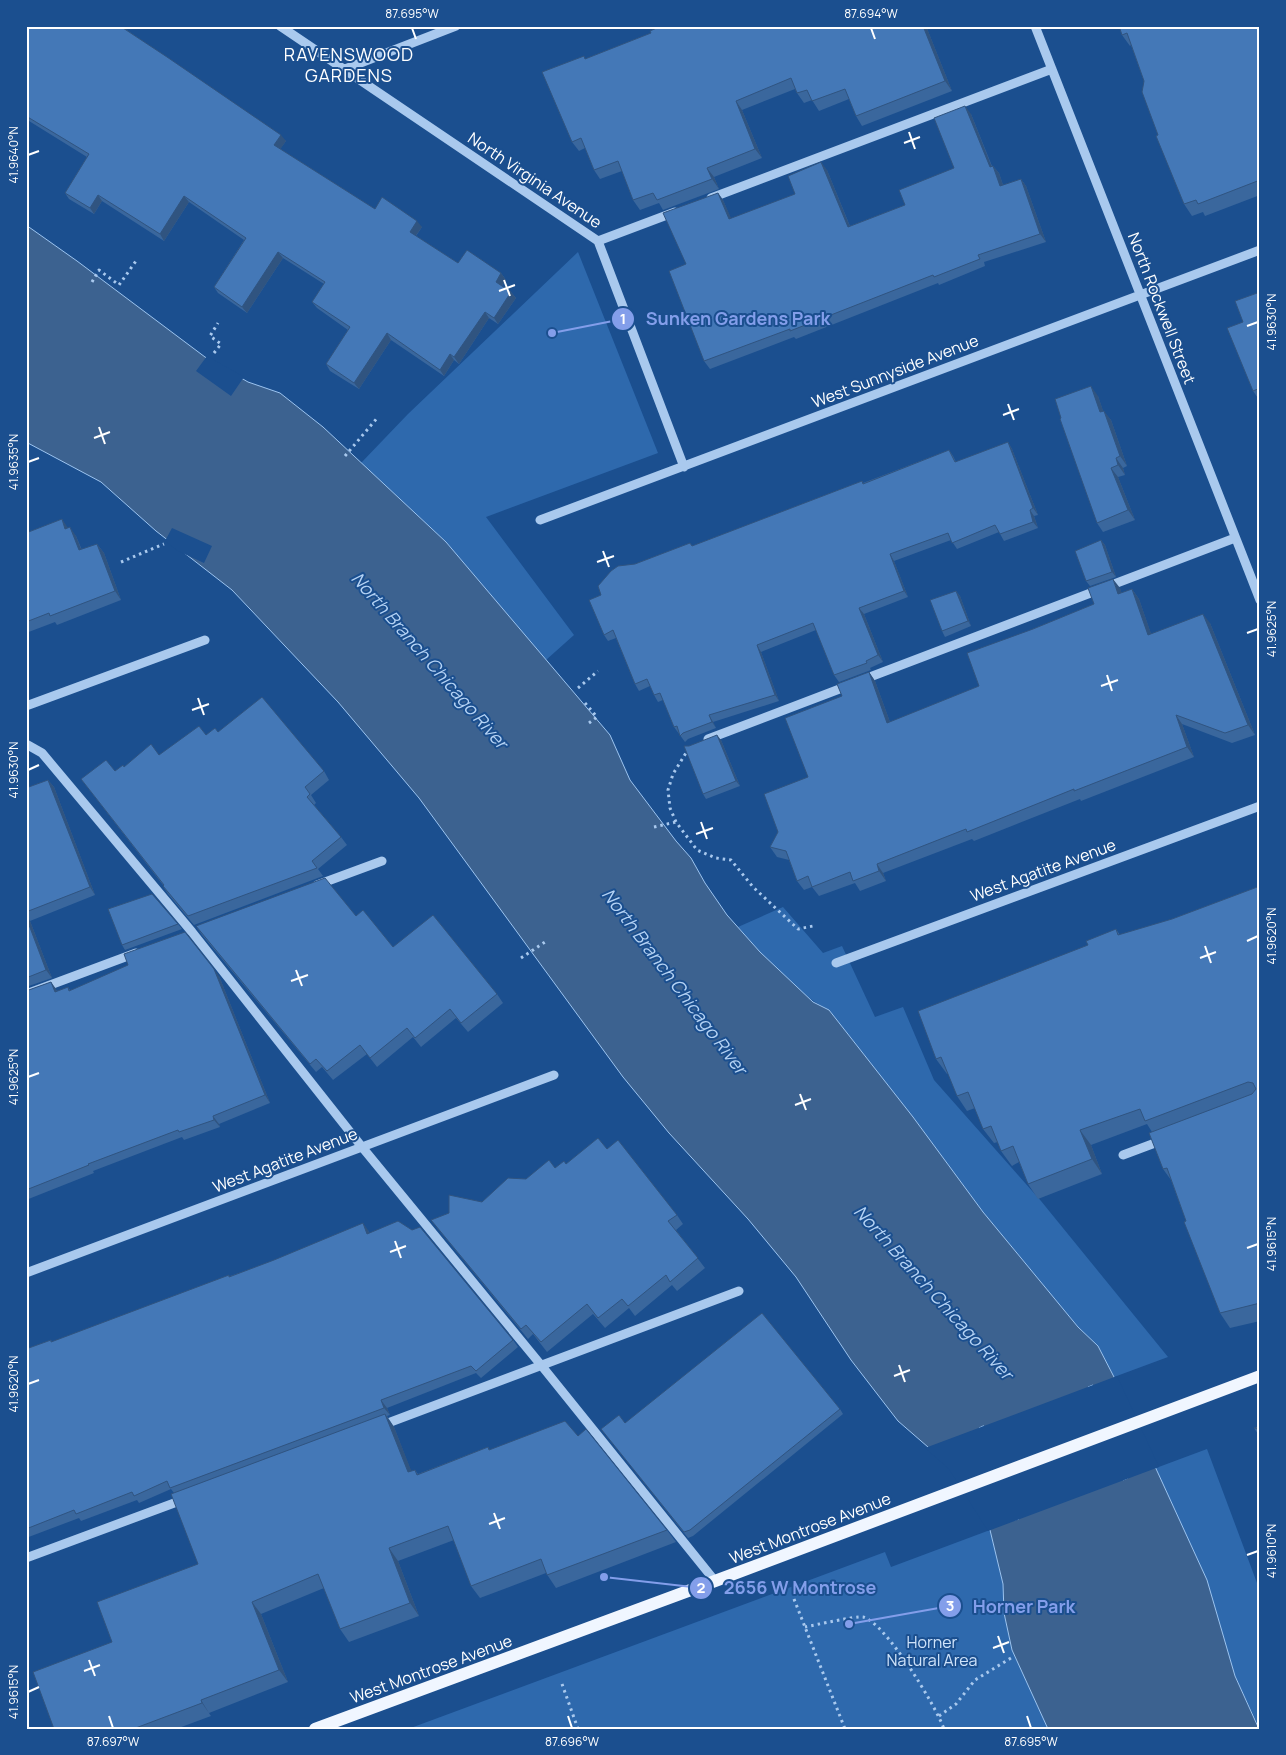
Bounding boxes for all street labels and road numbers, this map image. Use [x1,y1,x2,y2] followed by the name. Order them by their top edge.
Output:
[464,127,606,233] street label: North Virginia Avenue
[1123,229,1201,387] street label: North Rockwell Street
[809,329,981,413] street label: West Sunnyside Avenue
[967,833,1119,907] street label: West Agatite Avenue
[209,1122,361,1198] street label: West Agatite Avenue
[726,1487,894,1569] street label: West Montrose Avenue
[347,1629,515,1709] street label: West Montrose Avenue

